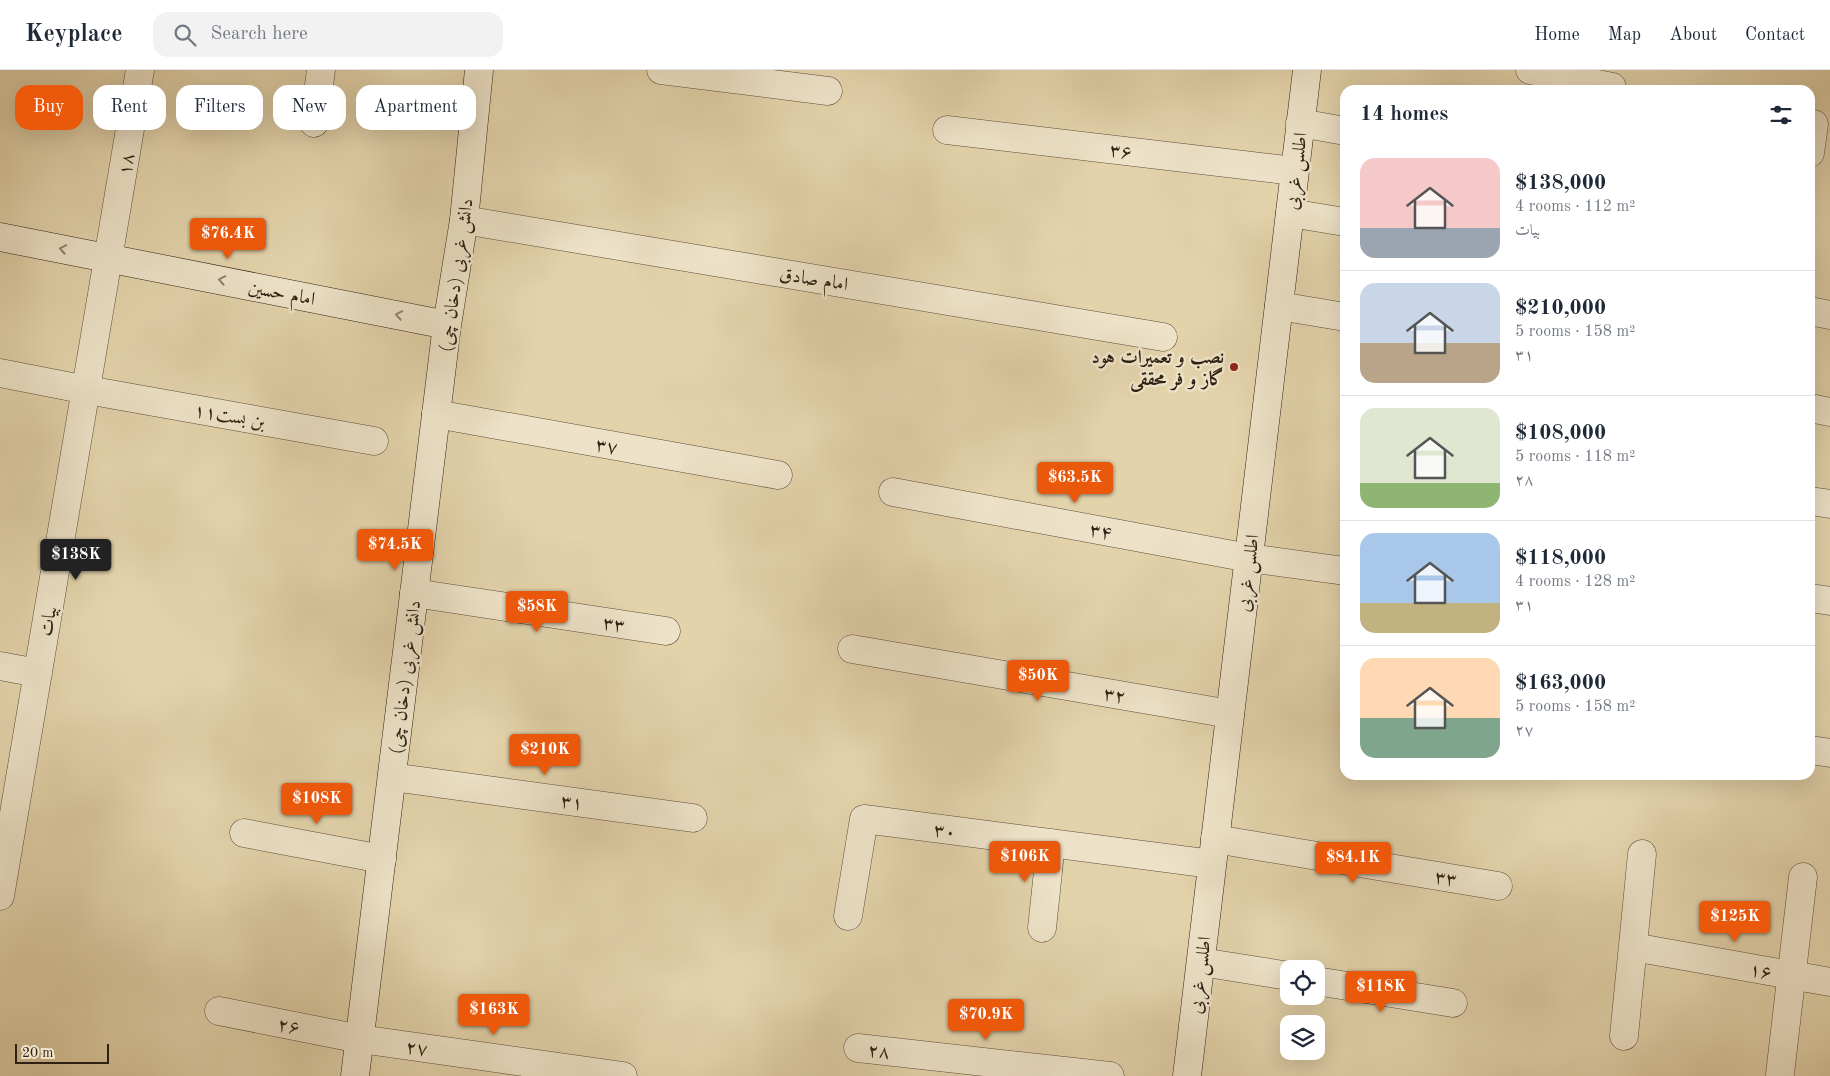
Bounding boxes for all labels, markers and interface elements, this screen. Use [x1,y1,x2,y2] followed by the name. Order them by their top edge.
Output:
[153,12,503,57] search box
[171,21,199,49] icon: search
[25,23,123,47] text: Keyplace
[211,25,308,44] text: Search here
[1534,26,1580,44] text: Home
[1608,26,1641,44] text: Map
[1669,26,1717,44] text: About
[1745,26,1805,44] text: Contact
[15,85,83,130] chip: Buy
[93,85,166,130] chip: Rent
[176,85,263,130] chip: Filters
[273,85,346,130] chip: New
[356,85,476,130] chip: Apartment
[1767,101,1795,129] icon: filters
[1360,104,1448,125] text: 14 homes
[1283,131,1315,212] street label: اطلس غربی
[1109,142,1133,163] street label: ۳۶
[116,152,139,177] street label: ۱۸
[1515,173,1606,194] text: $138,000
[1400,178,1460,238] icon: home
[436,197,481,354] street label: دانش غربی (دخان چی)
[1515,199,1635,215] text: 4 rooms · 112 m²
[187,218,269,260] pin: $76.4K
[1515,223,1540,239] text: بیات
[201,226,255,242] text: $76.4K
[59,244,67,255] one-way arrow
[777,266,849,300] street label: امام صادق
[218,276,227,286] one-way arrow
[246,279,316,315] street label: امام حسین
[1515,298,1606,319] text: $210,000
[1400,303,1460,363] icon: home
[395,310,404,321] one-way arrow
[1515,324,1635,340] text: 5 rooms · 158 m²
[1515,348,1534,364] text: ۳۱
[1091,349,1224,393] place label: نصب و تعمیرات هود گاز و فر محققی
[1228,361,1240,373] marker: نصب و تعمیرات هود گاز و فر محققی
[192,402,267,433] street label: بن بست۱۱
[1515,423,1606,444] text: $108,000
[1400,428,1460,488] icon: home
[594,436,619,459] street label: ۳۷
[1515,449,1635,465] text: 5 rooms · 118 m²
[1034,462,1116,504] pin: $63.5K
[1048,470,1102,486] text: $63.5K
[1515,473,1534,489] text: ۲۸
[1088,521,1113,544] street label: ۳۴
[354,528,436,571] pin: $74.5K
[1235,533,1267,614] street label: اطلس غربی
[368,537,422,553] text: $74.5K
[41,538,111,581] pin: $138K
[51,547,101,563] text: $138K
[1515,548,1606,569] text: $118,000
[1400,553,1460,613] icon: home
[1515,574,1635,590] text: 4 rooms · 128 m²
[507,590,567,633] pin: $58K
[1515,598,1534,614] text: ۳۱
[387,599,428,756] street label: دانش غربی (دخان چی)
[517,599,557,615] text: $58K
[38,605,61,638] street label: بیات
[601,614,626,637] street label: ۳۳
[1008,660,1068,702] pin: $50K
[1018,668,1058,684] text: $50K
[1515,673,1606,694] text: $163,000
[1400,678,1460,738] icon: home
[1102,685,1127,708] street label: ۳۲
[1515,699,1635,715] text: 5 rooms · 158 m²
[1515,723,1534,739] text: ۲۷
[510,734,580,776] pin: $210K
[520,742,570,758] text: $210K
[282,782,352,825] pin: $108K
[292,791,342,807] text: $108K
[559,793,584,814] street label: ۳۱
[933,822,957,843] street label: ۳۰
[990,840,1060,883] pin: $106K
[1312,842,1394,884] pin: $84.1K
[1000,849,1050,865] text: $106K
[1326,850,1380,866] text: $84.1K
[1433,868,1458,891] street label: ۳۳
[1700,900,1770,943] pin: $125K
[1710,909,1760,925] text: $125K
[1187,935,1219,1016] street label: اطلس غربی
[1280,960,1325,1060] map controls
[1280,960,1325,1005] button: locate
[1748,961,1773,984] street label: ۱۶
[1346,970,1416,1013] pin: $118K
[1356,979,1406,995] text: $118K
[459,994,529,1036] pin: $163K
[945,998,1027,1041] pin: $70.9K
[469,1002,519,1018] text: $163K
[959,1007,1013,1023] text: $70.9K
[1280,1015,1325,1060] button: layers
[276,1016,301,1039] street label: ۲۶
[404,1039,429,1060] street label: ۲۷
[15,1041,109,1064] scale bar
[867,1042,891,1063] street label: ۲۸
[22,1046,53,1060] text: 20 m

